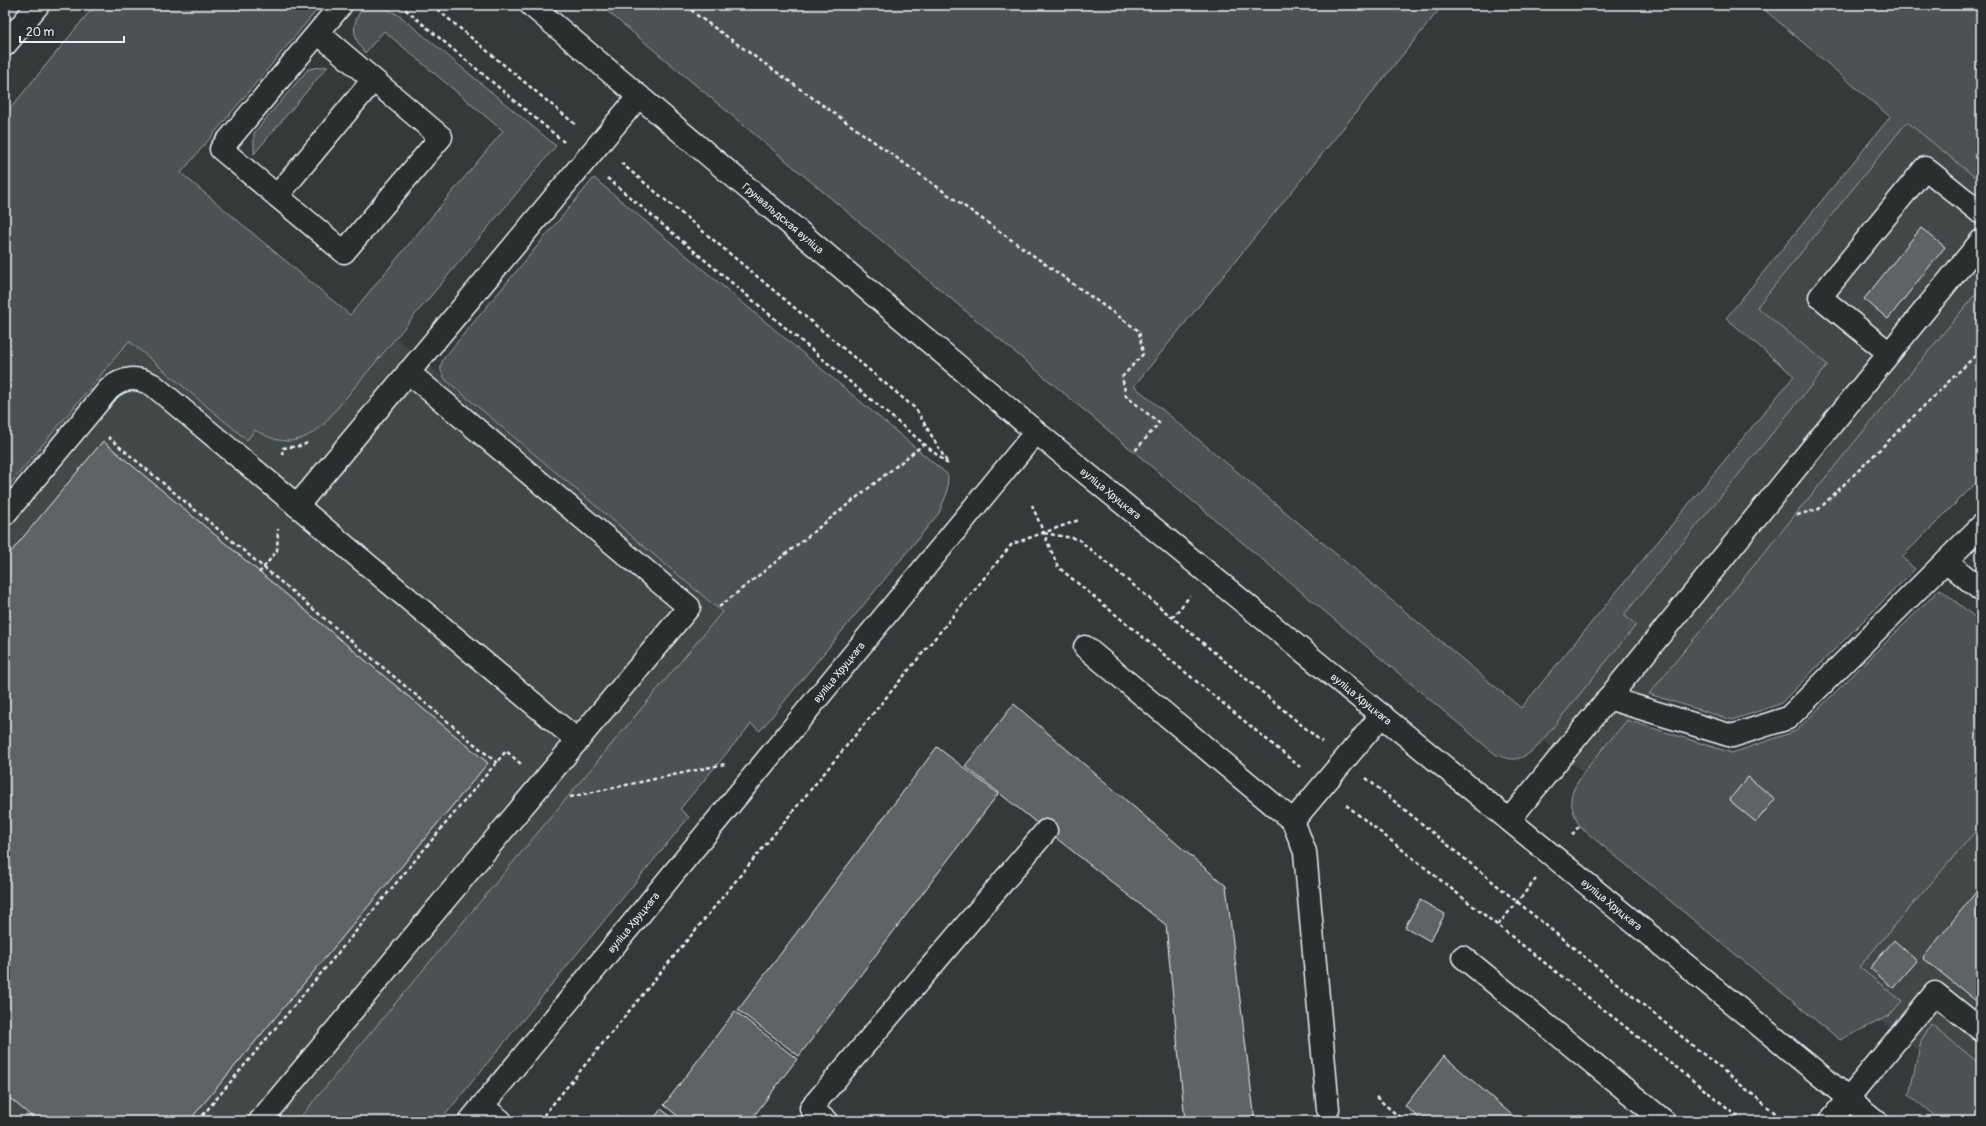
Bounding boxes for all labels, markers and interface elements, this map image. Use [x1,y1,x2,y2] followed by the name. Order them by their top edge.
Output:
[20,18,124,44] scale bar
[26,25,55,40] text: 20 m
[739,180,826,257] street label: Грунвальдская вуліца
[1077,465,1143,522] street label: вуліца Хруцкага
[810,639,868,705] street label: вуліца Хруцкага
[1328,670,1394,728] street label: вуліца Хруцкага
[1578,876,1644,933] street label: вуліца Хруцкага
[605,890,662,956] street label: вуліца Хруцкага

